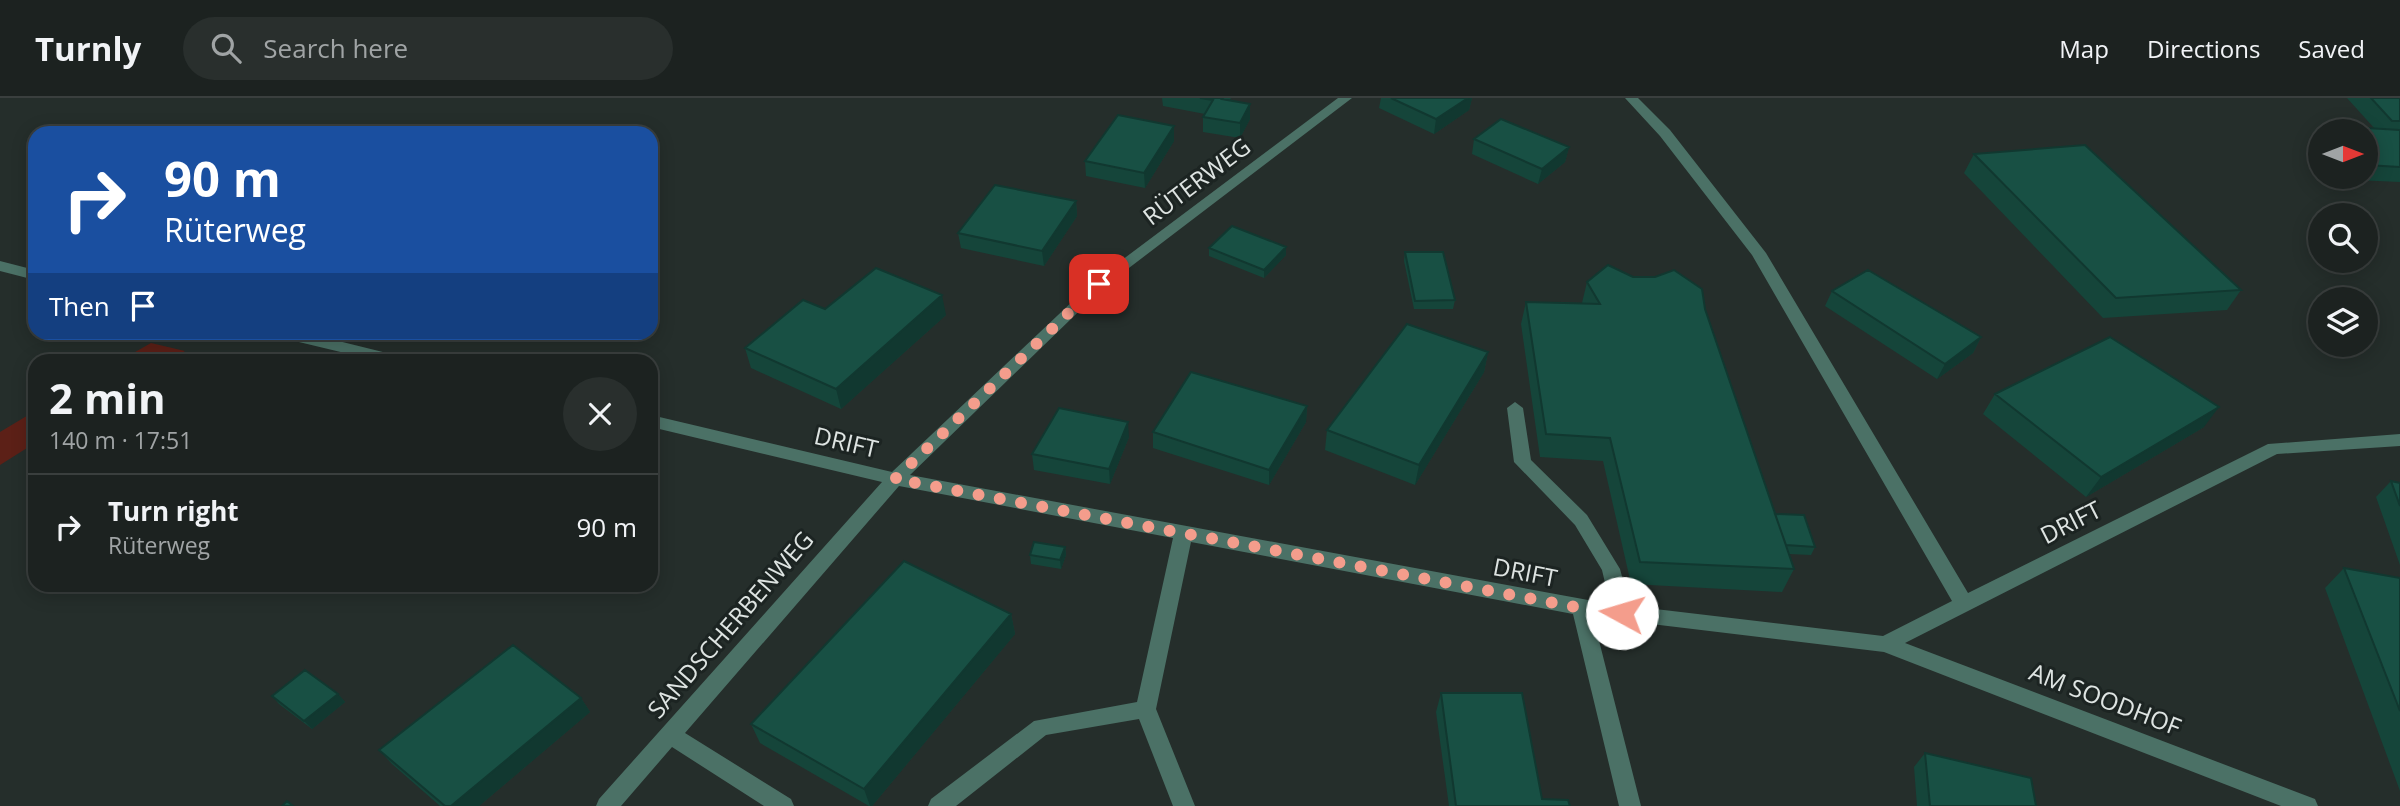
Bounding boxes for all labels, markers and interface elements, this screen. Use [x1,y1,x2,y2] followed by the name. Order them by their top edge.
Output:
[183,17,673,80] search box
[35,26,141,71] text: Turnly
[207,29,245,67] icon: search
[263,30,408,66] text: Search here
[2059,32,2109,65] text: Map
[2147,32,2260,65] text: Directions
[2298,32,2365,65] text: Saved
[2308,119,2378,189] north arrow
[2308,119,2378,357] map controls
[1136,130,1257,232] street label: RÜTERWEG
[164,145,281,211] text: 90 m
[49,154,140,245] icon: right
[2308,203,2378,273] button: search
[164,208,306,251] text: Rüterweg
[1069,254,1129,314] pin
[1080,265,1118,303] icon: arrive
[124,287,162,325] icon: arrive
[2308,287,2378,357] button: layers
[49,288,110,324] text: Then
[49,369,166,426] text: 2 min
[563,377,637,451] button: close
[811,418,881,465] street label: DRIFT
[49,424,192,456] text: 140 m · 17:51
[2034,492,2107,551] street label: DRIFT
[108,493,239,529] text: Turn right
[49,508,87,546] icon: right
[576,509,637,545] text: 90 m
[639,523,820,725] street label: SANDSCHERBENWEG
[108,529,210,561] text: Rüterweg
[1490,549,1560,594] street label: DRIFT
[1585,576,1659,650] position arrow
[2025,655,2186,743] street label: AM SOODHOF

